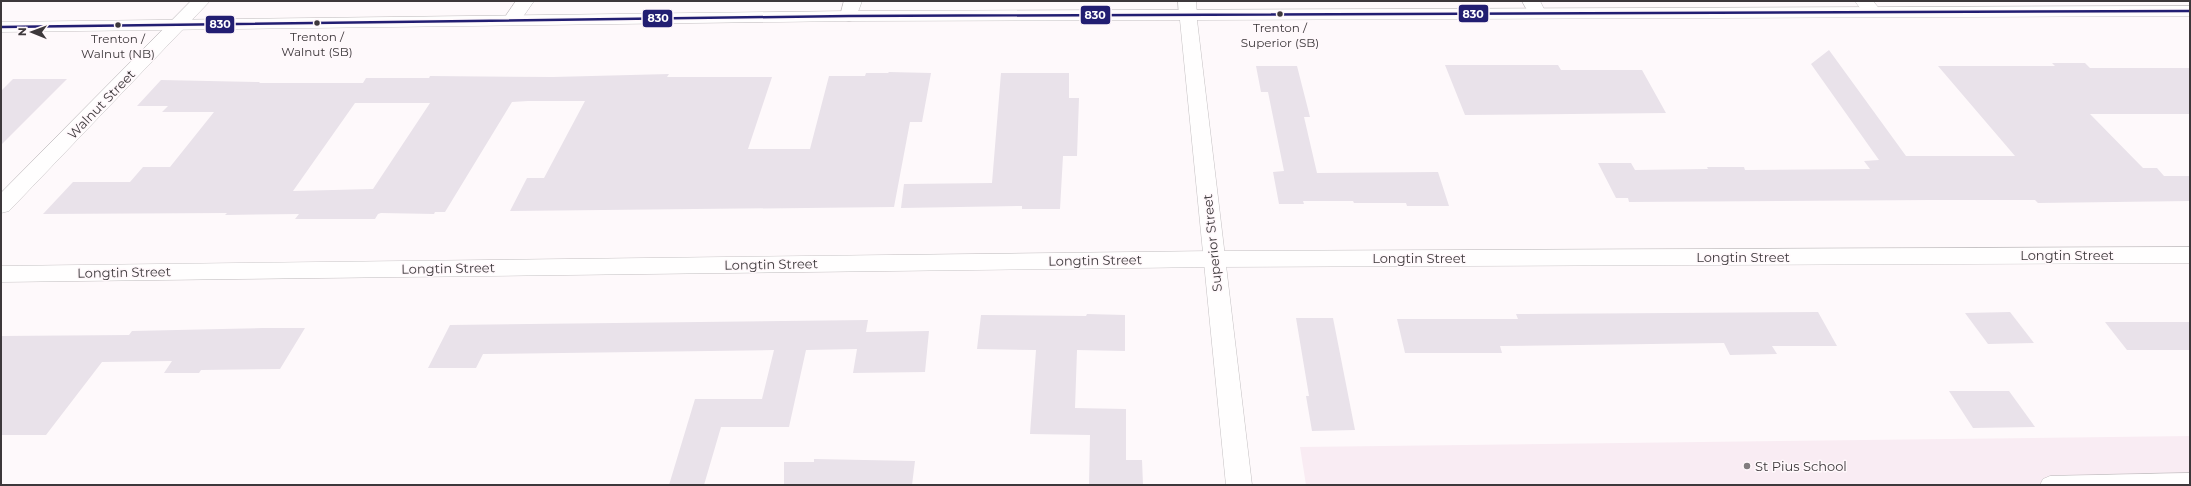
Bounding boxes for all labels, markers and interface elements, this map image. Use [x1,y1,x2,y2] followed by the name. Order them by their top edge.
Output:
[1458,4,1489,23] line badge: 830
[1080,5,1111,25] line badge: 830
[1462,7,1484,21] text: 830
[1084,8,1106,22] text: 830
[642,9,673,28] line badge: 830
[1275,9,1285,19] marker: Trenton / Superior (SB)
[647,11,669,25] text: 830
[12,12,52,52] north arrow
[205,15,235,34] line badge: 830
[209,17,231,31] text: 830
[312,18,322,28] marker: Trenton / Walnut (SB)
[113,20,123,30] marker: Trenton / Walnut (NB)
[1241,20,1319,50] place label: Trenton / Superior (SB)
[15,27,29,36] text: N
[281,29,353,59] place label: Trenton / Walnut (SB)
[81,31,155,61] place label: Trenton / Walnut (NB)
[64,66,138,142] street label: Walnut Street
[1199,193,1225,293] street label: Superior Street
[2020,247,2114,263] street label: Longtin Street
[1696,249,1790,265] street label: Longtin Street
[1372,250,1466,266] street label: Longtin Street
[1048,251,1142,269] street label: Longtin Street
[724,255,818,273] street label: Longtin Street
[401,259,495,277] street label: Longtin Street
[77,263,171,281] street label: Longtin Street
[1755,458,1847,474] place label: St Pius School
[1742,461,1752,471] marker: St Pius School

